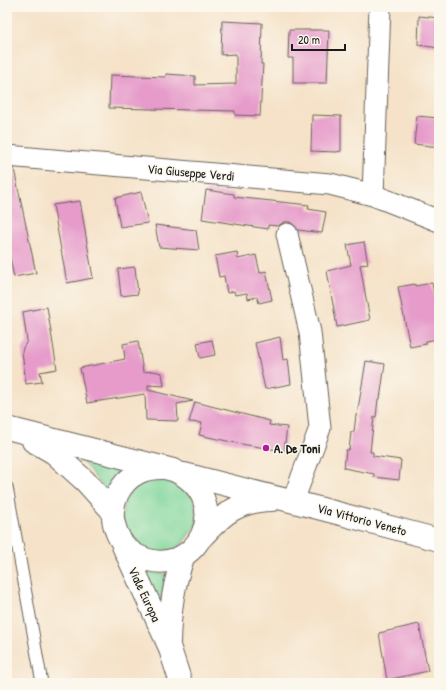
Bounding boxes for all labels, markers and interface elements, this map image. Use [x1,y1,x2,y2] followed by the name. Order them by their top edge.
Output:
[292,26,345,52] scale bar
[298,31,320,48] text: 20 m
[147,159,235,185] street label: Via Giuseppe Verdi
[274,439,321,457] place label: A. De Toni
[261,443,271,453] marker: A. De Toni
[315,498,409,540] street label: Via Vittorio Veneto
[124,564,166,624] street label: Viale Europa

